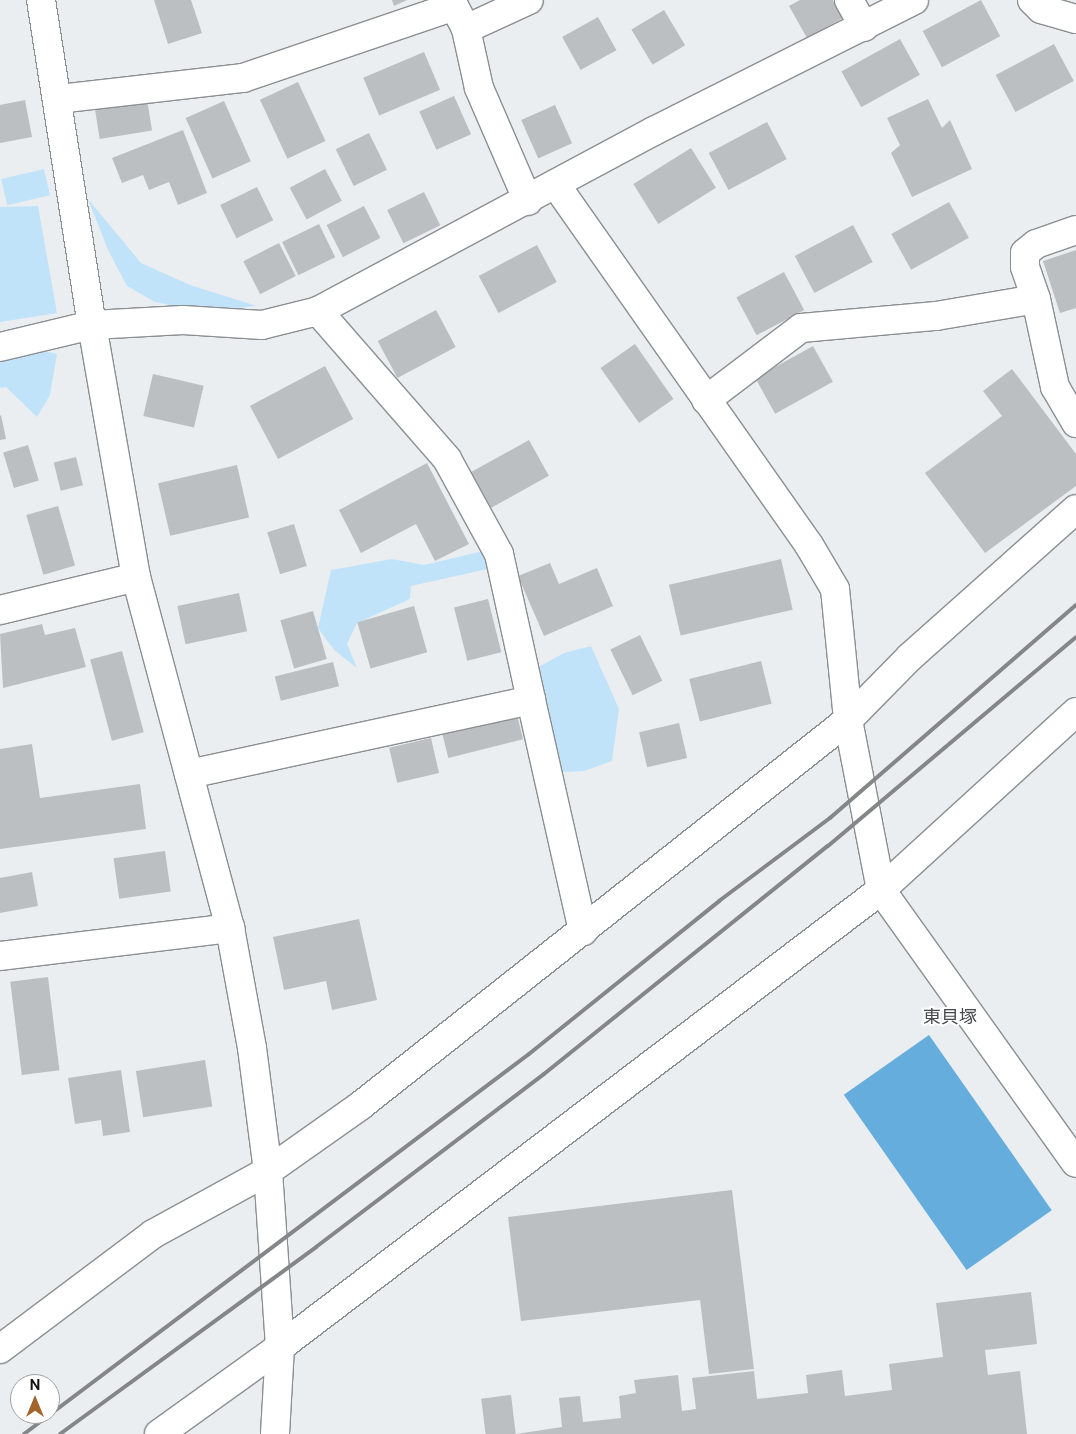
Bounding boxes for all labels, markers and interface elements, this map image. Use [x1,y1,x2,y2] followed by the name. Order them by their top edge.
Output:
[923,1006,977,1028] district label: 東貝塚
[10,1374,60,1424] north arrow
[30,1377,40,1393] text: N

